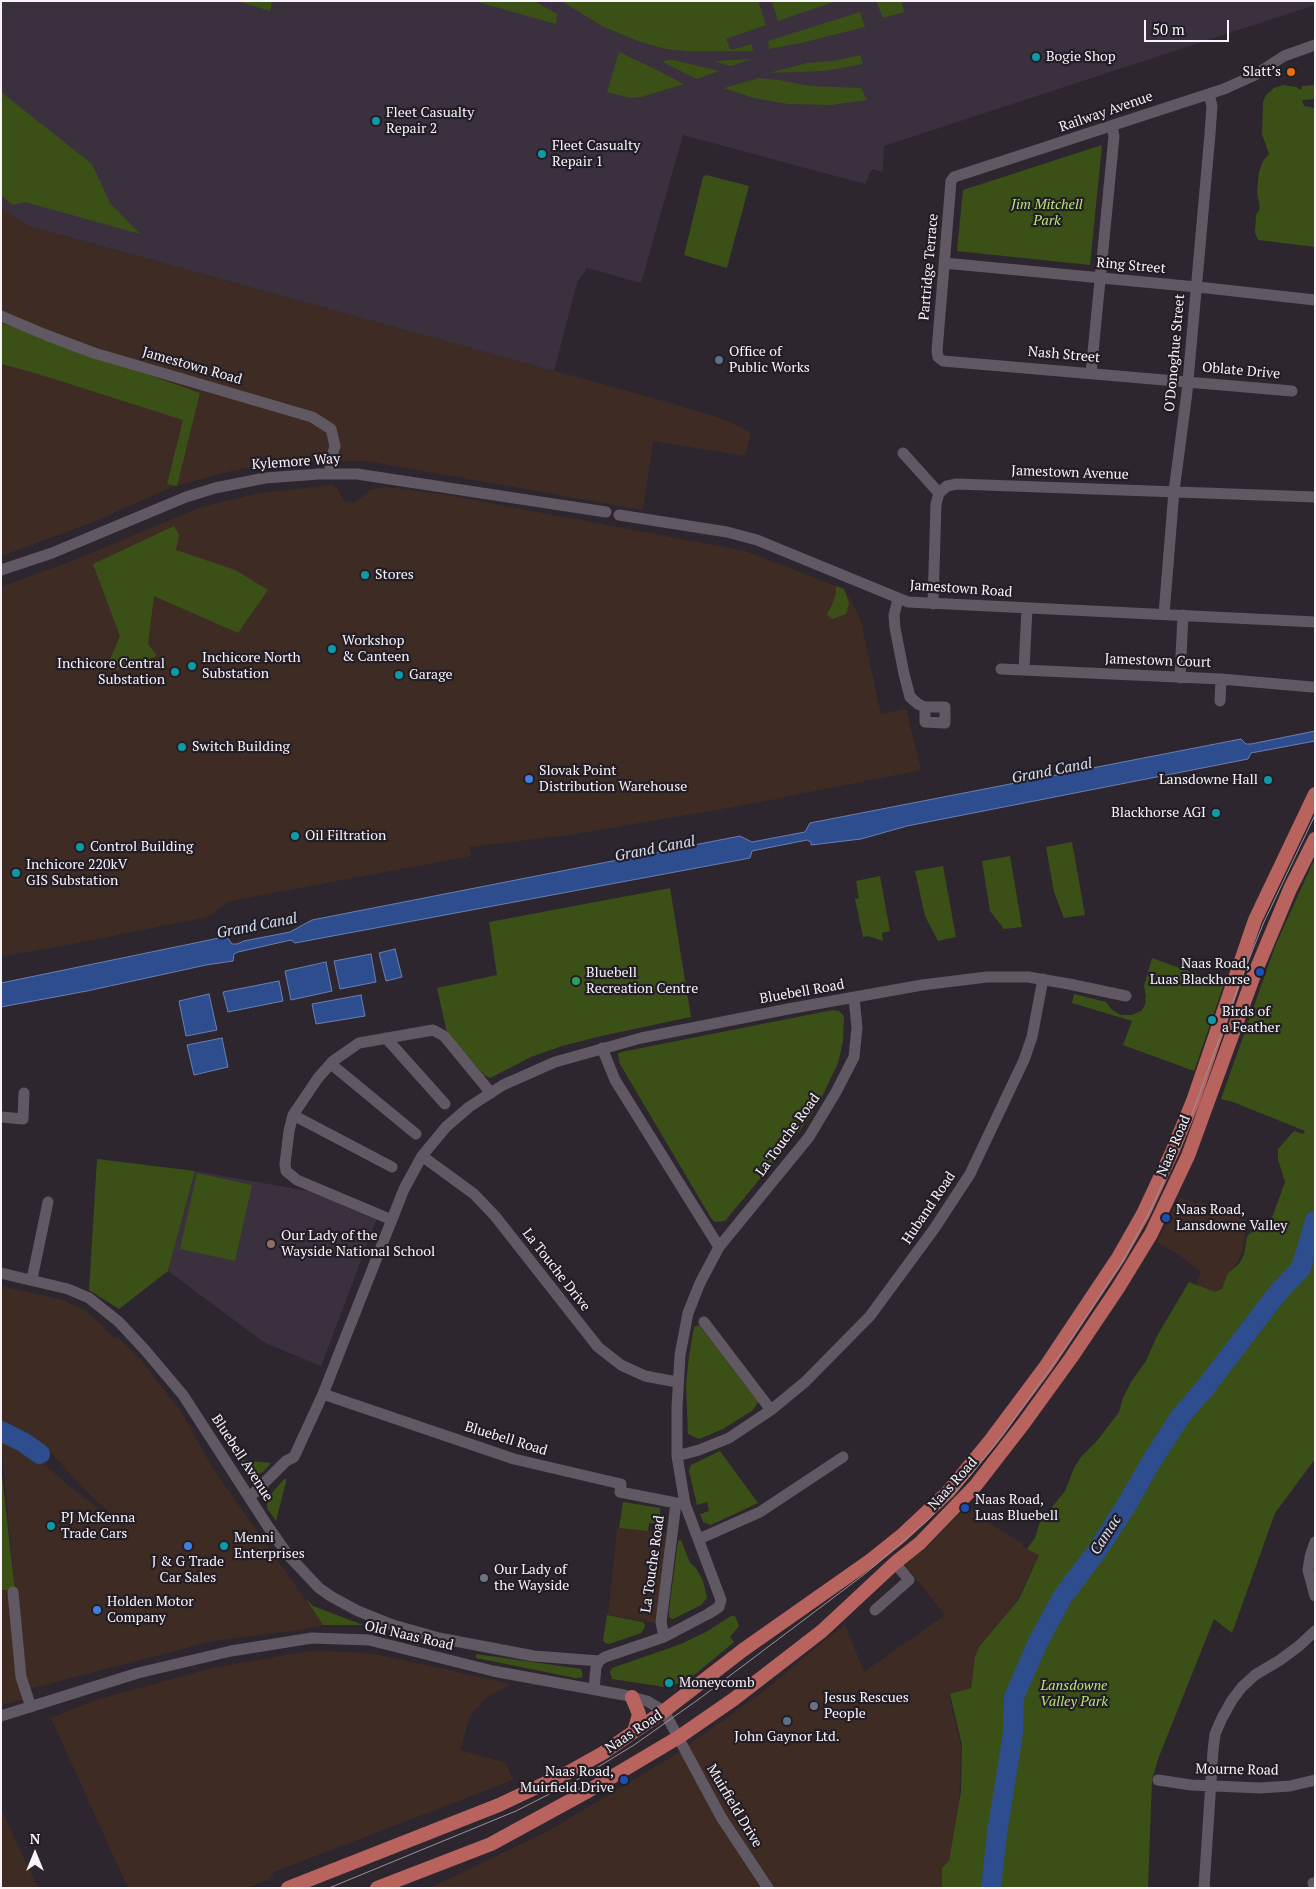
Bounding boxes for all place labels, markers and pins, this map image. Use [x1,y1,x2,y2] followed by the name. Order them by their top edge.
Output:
[1046,49,1116,65] place label: Bogie Shop
[1030,51,1042,63] marker: Bogie Shop
[1242,64,1281,80] place label: Slatt’s
[1285,66,1297,78] marker: Slatt’s
[386,105,474,138] place label: Fleet Casualty Repair 2
[370,115,382,127] marker: Fleet Casualty Repair 2
[552,138,640,170] place label: Fleet Casualty Repair 1
[536,148,548,160] marker: Fleet Casualty Repair 1
[729,344,810,377] place label: Office of Public Works
[713,354,725,366] marker: Office of Public Works
[375,567,414,583] place label: Stores
[359,569,371,581] marker: Stores
[342,633,410,666] place label: Workshop & Canteen
[326,643,338,655] marker: Workshop & Canteen
[202,650,301,682] place label: Inchicore North Substation
[57,656,165,689] place label: Inchicore Central Substation
[186,660,198,672] marker: Inchicore North Substation
[169,666,181,678] marker: Inchicore Central Substation
[409,667,453,683] place label: Garage
[393,669,405,681] marker: Garage
[192,739,290,755] place label: Switch Building
[176,741,188,753] marker: Switch Building
[539,763,687,796] place label: Slovak Point Distribution Warehouse
[1159,772,1258,788] place label: Lansdowne Hall
[523,773,535,785] marker: Slovak Point Distribution Warehouse
[1262,774,1274,786] marker: Lansdowne Hall
[1111,805,1206,821] place label: Blackhorse AGI
[1210,807,1222,819] marker: Blackhorse AGI
[305,828,386,844] place label: Oil Filtration
[289,830,301,842] marker: Oil Filtration
[90,839,193,855] place label: Control Building
[74,841,86,853] marker: Control Building
[26,857,127,890] place label: Inchicore 220kV GIS Substation
[10,867,22,879] marker: Inchicore 220kV GIS Substation
[1150,956,1250,989] place label: Naas Road, Luas Blackhorse
[586,965,698,998] place label: Bluebell Recreation Centre
[1254,966,1266,978] marker: Naas Road, Luas Blackhorse
[570,975,582,987] marker: Bluebell Recreation Centre
[1222,1004,1280,1036] place label: Birds of a Feather
[1206,1014,1218,1026] marker: Birds of a Feather
[1176,1202,1287,1234] place label: Naas Road, Lansdowne Valley
[1160,1212,1172,1224] marker: Naas Road, Lansdowne Valley
[281,1228,435,1260] place label: Our Lady of the Wayside National School
[265,1238,277,1250] marker: Our Lady of the Wayside National School
[975,1492,1058,1524] place label: Naas Road, Luas Bluebell
[959,1502,971,1514] marker: Naas Road, Luas Bluebell
[61,1510,135,1542] place label: PJ McKenna Trade Cars
[45,1520,57,1532] marker: PJ McKenna Trade Cars
[234,1530,305,1562] place label: Menni Enterprises
[182,1540,194,1552] marker: J & G Trade Car Sales
[218,1540,230,1552] marker: Menni Enterprises
[152,1554,224,1586] place label: J & G Trade Car Sales
[494,1562,569,1594] place label: Our Lady of the Wayside
[478,1572,490,1584] marker: Our Lady of the Wayside
[107,1594,194,1626] place label: Holden Motor Company
[91,1604,103,1616] marker: Holden Motor Company
[679,1675,755,1691] place label: Moneycomb
[663,1677,675,1689] marker: Moneycomb
[824,1690,909,1722] place label: Jesus Rescues People
[808,1700,820,1712] marker: Jesus Rescues People
[781,1715,793,1727] marker: John Gaynor Ltd.
[734,1729,840,1745] place label: John Gaynor Ltd.
[520,1764,614,1796] place label: Naas Road, Muirfield Drive
[618,1774,630,1786] marker: Naas Road, Muirfield Drive

